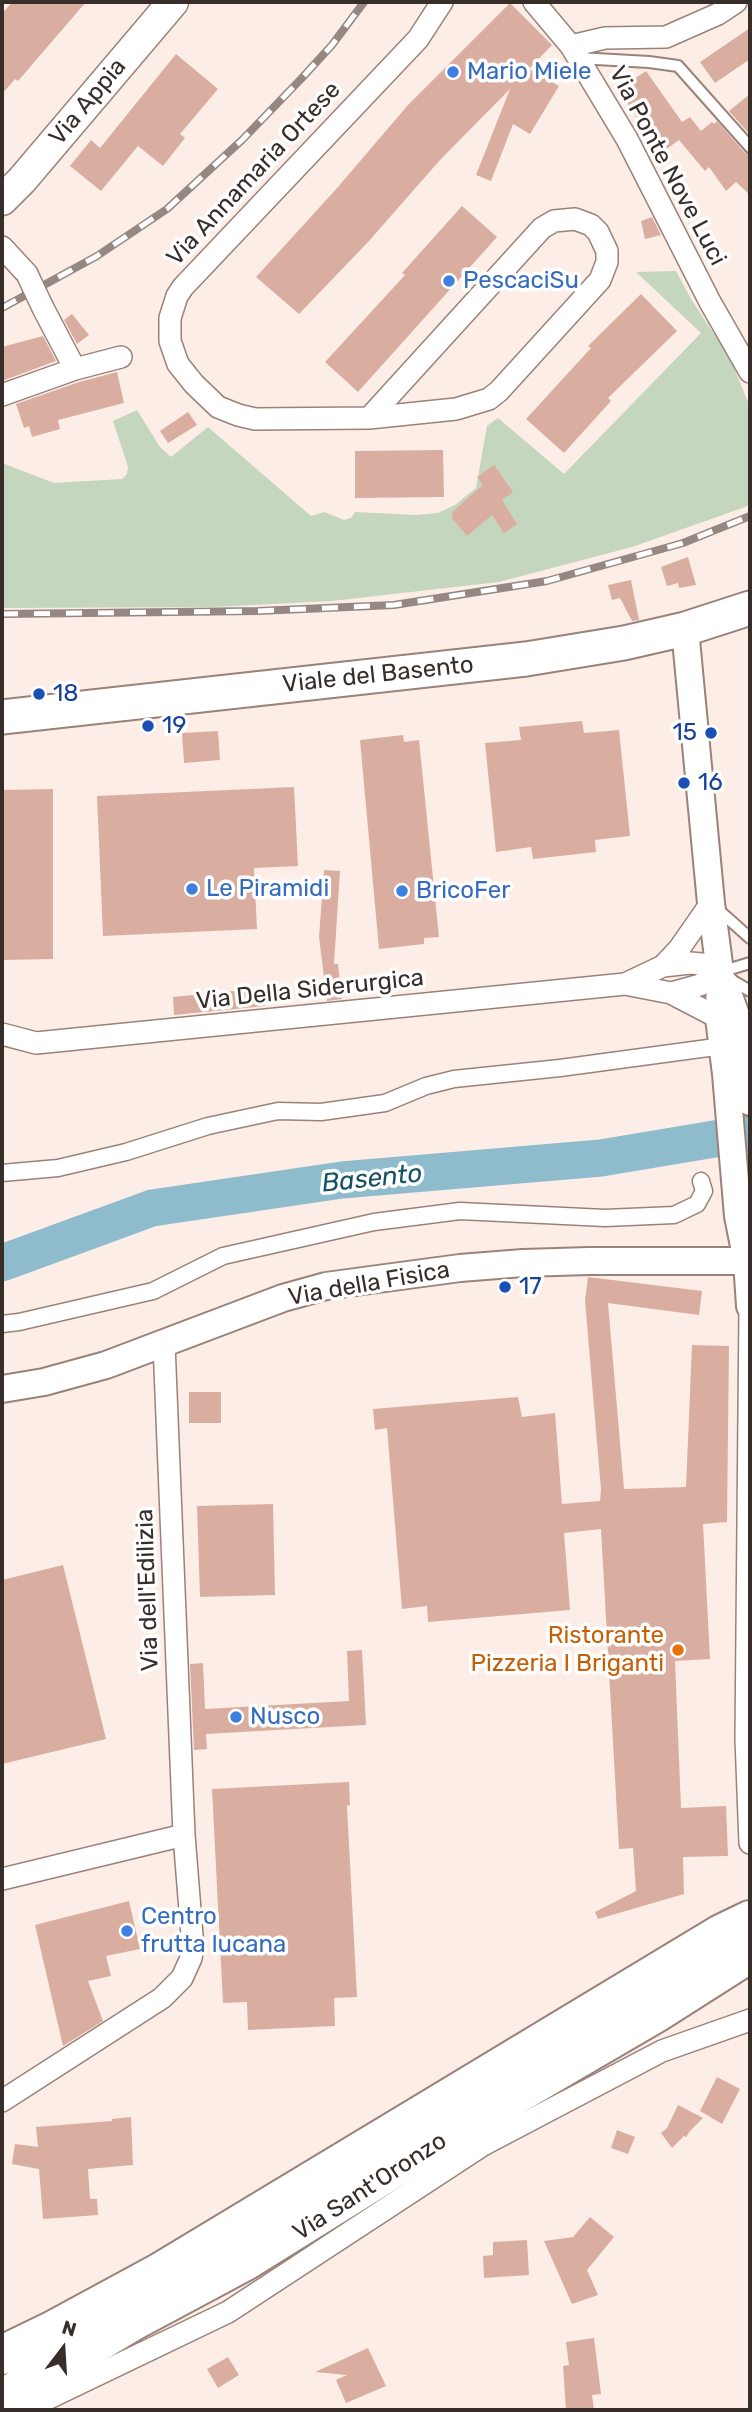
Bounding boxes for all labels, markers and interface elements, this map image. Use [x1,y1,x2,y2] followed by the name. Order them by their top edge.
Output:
[43,53,133,151] street label: Via Appia
[467,58,591,86] place label: Mario Miele
[602,61,732,271] street label: Via Ponte Nove Luci
[445,64,461,80] marker: Mario Miele
[161,76,347,272] street label: Via Annamaria Ortese
[463,267,579,295] place label: PescaciSu
[441,273,457,289] marker: PescaciSu
[281,651,475,699] street label: Viale del Basento
[53,680,79,708] place label: 18
[31,686,47,702] marker: 18
[162,712,187,740] place label: 19
[140,718,156,734] marker: 19
[672,719,697,747] place label: 15
[703,725,719,741] marker: 15
[698,769,723,797] place label: 16
[676,775,692,791] marker: 16
[206,875,329,903] place label: Le Piramidi
[416,877,510,905] place label: BricoFer
[184,881,200,897] marker: Le Piramidi
[394,883,410,899] marker: BricoFer
[195,964,425,1016] street label: Via Della Siderurgica
[320,1158,424,1200] water label: Basento
[286,1256,452,1312] street label: Via della Fisica
[519,1273,542,1301] place label: 17
[497,1279,513,1295] marker: 17
[131,1508,165,1672] street label: Via dell'Edilizia
[470,1622,664,1678] place label: Ristorante Pizzeria I Briganti
[670,1642,686,1658] marker: Ristorante Pizzeria I Briganti
[250,1703,320,1731] place label: Nusco
[228,1709,244,1725] marker: Nusco
[141,1903,286,1959] place label: Centro frutta lucana
[119,1923,135,1939] marker: Centro frutta lucana
[288,2127,452,2247] street label: Via Sant'Oronzo
[28,2314,98,2384] north arrow
[59,2315,79,2341] text: N

